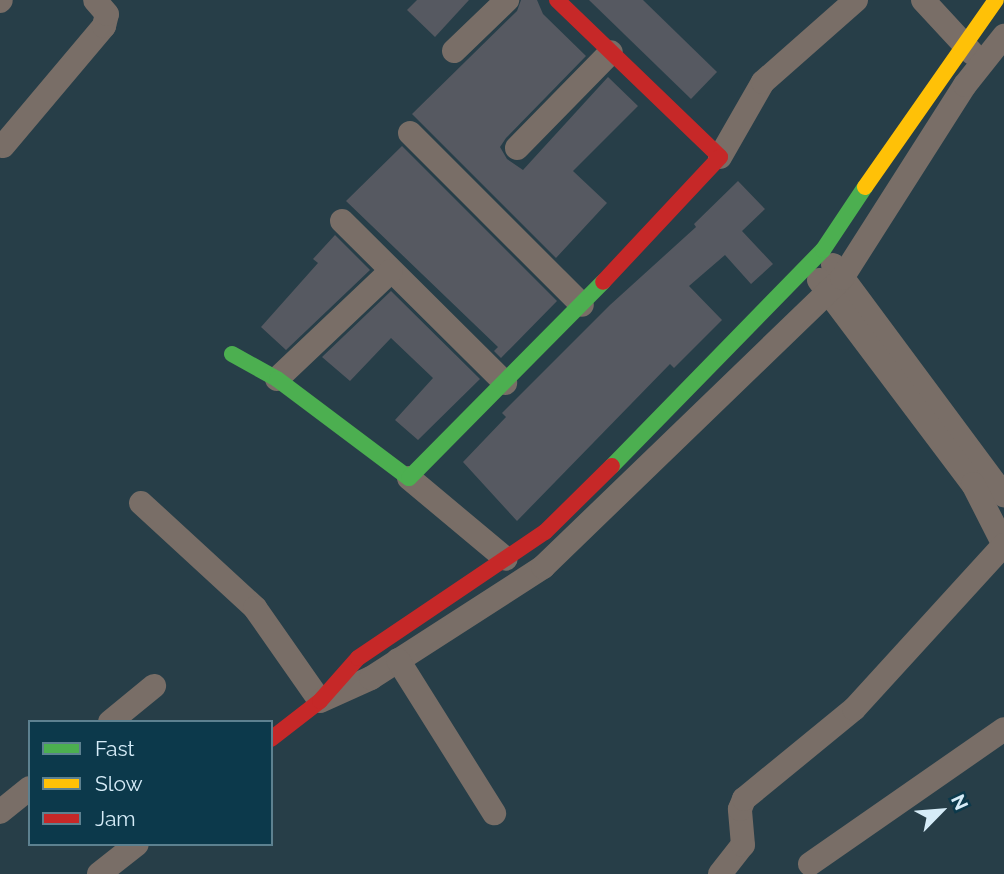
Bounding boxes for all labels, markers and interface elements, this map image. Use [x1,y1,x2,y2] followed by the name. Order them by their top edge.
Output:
[28,720,273,846] legend
[95,736,135,761] text: Fast
[95,771,143,796] text: Slow
[906,776,976,846] north arrow
[947,791,973,813] text: N
[95,806,136,831] text: Jam

